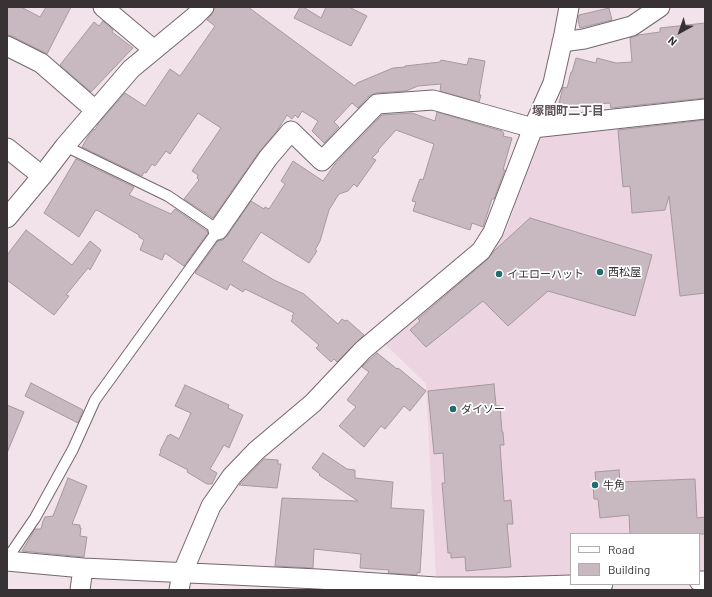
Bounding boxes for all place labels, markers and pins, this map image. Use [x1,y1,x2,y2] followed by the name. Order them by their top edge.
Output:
[608,265,641,279] place label: 西松屋
[507,267,584,281] place label: イエローハット
[595,267,605,277] marker: 西松屋
[494,269,504,279] marker: イエローハット
[461,402,505,416] place label: ダイソー
[448,404,458,414] marker: ダイソー
[603,478,625,492] place label: 牛角
[590,480,600,490] marker: 牛角

